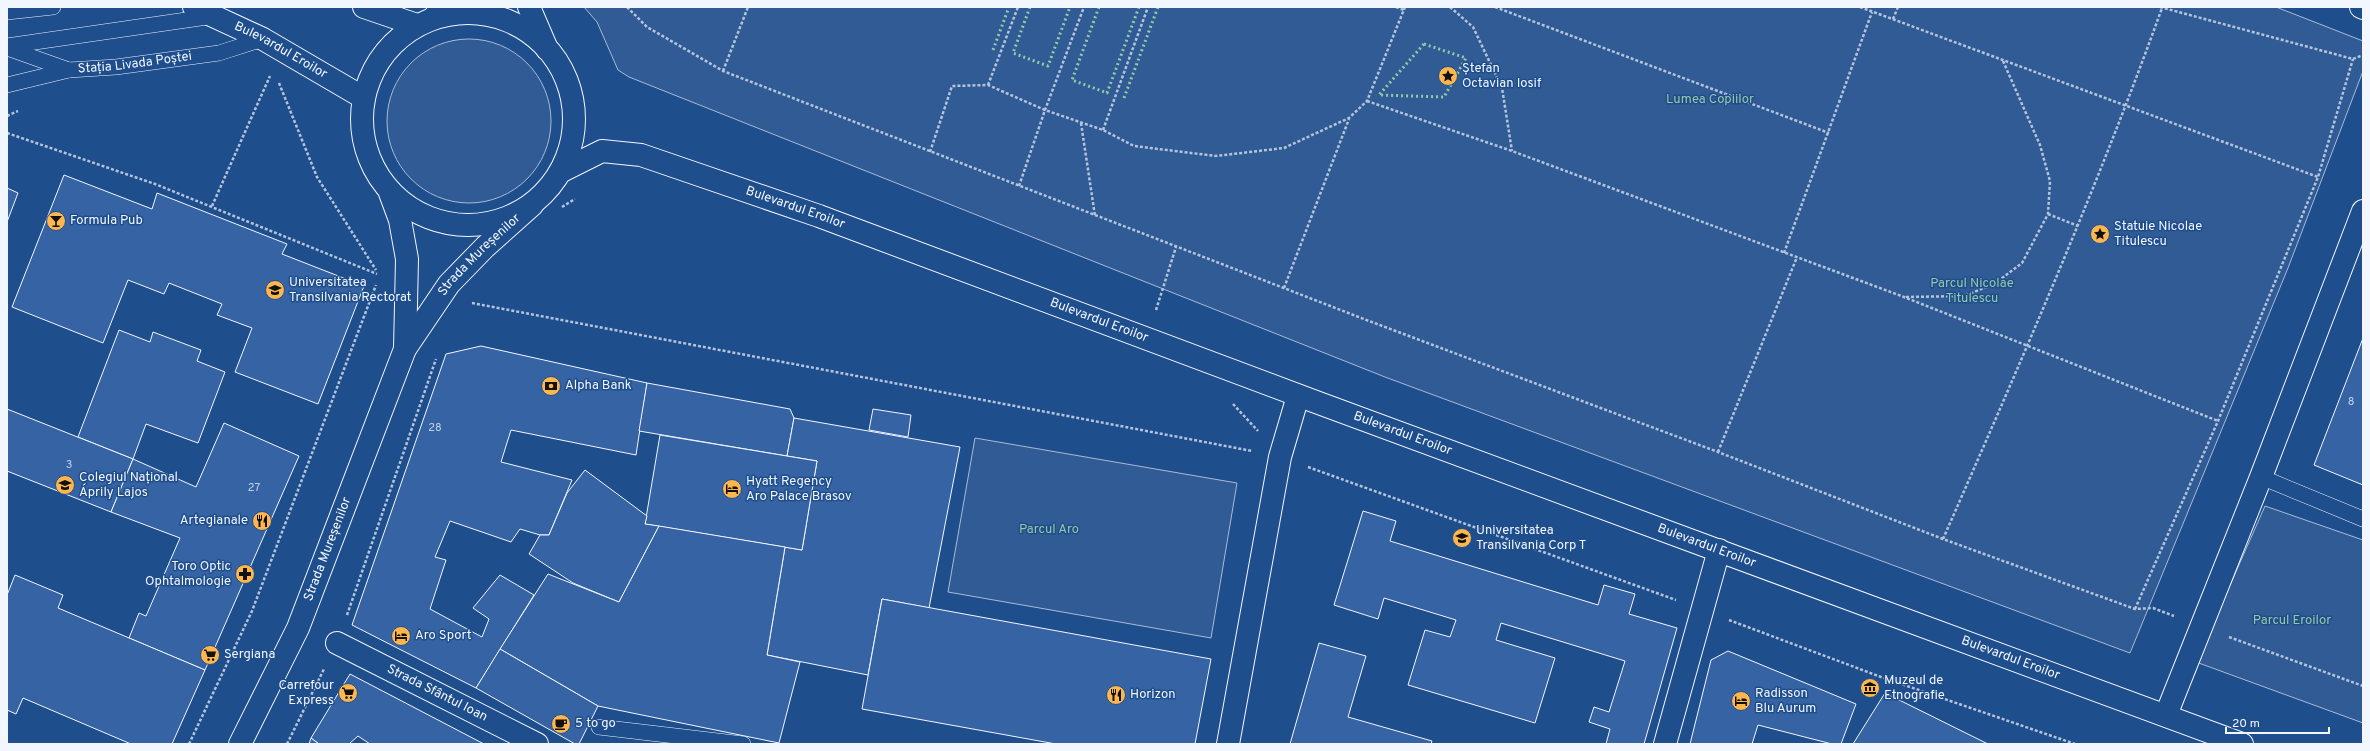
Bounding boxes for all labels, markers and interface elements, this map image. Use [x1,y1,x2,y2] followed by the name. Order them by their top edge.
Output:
[231,19,330,83] street label: Bulevardul Eroilor
[77,49,193,77] street label: Stația Livada Poștei
[1462,61,1542,92] place label: Ștefan Octavian Iosif
[1437,65,1459,87] place icon: Ștefan Octavian Iosif
[1666,92,1754,108] park label: Lumea Copiilor
[743,183,847,233] street label: Bulevardul Eroilor
[45,210,67,232] bar icon: Formula Pub
[435,211,524,299] street label: Strada Mureșenilor
[70,213,143,229] place label: Formula Pub
[2114,219,2202,250] place label: Statuie Nicolae Titulescu
[2089,223,2111,245] place icon: Statuie Nicolae Titulescu
[289,275,412,306] place label: Universitatea Transilvania Rectorat
[1930,276,2014,307] park label: Parcul Nicolae Titulescu
[264,279,286,301] school or university icon: Universitatea Transilvania Rectorat
[1047,295,1150,346] street label: Bulevardul Eroilor
[540,375,562,397] bank icon: Alpha Bank
[565,378,632,394] place label: Alpha Bank
[2348,395,2354,409] house number: 8
[1351,408,1454,459] street label: Bulevardul Eroilor
[428,421,442,435] house number: 28
[66,458,72,472] house number: 3
[79,470,178,501] place label: Colegiul Național Áprily Lajos
[54,474,76,496] school or university icon: Colegiul Național Áprily Lajos
[746,474,852,505] place label: Hyatt Regency Aro Palace Brasov
[721,478,743,500] hotel icon: Hyatt Regency Aro Palace Brasov
[248,481,260,495] house number: 27
[301,495,355,604] street label: Strada Mureșenilor
[251,510,273,532] restaurant icon: Artegianale
[180,513,248,529] place label: Artegianale
[1655,521,1758,572] street label: Bulevardul Eroilor
[1019,522,1079,538] park label: Parcul Aro
[1476,523,1586,554] place label: Universitatea Transilvania Corp T
[1451,527,1473,549] school or university icon: Universitatea Transilvania Corp T
[145,559,231,590] place label: Toro Optic Ophtalmologie
[234,563,256,585] pharmacy icon: Toro Optic Ophtalmologie
[2253,613,2331,629] park label: Parcul Eroilor
[390,625,412,647] hotel icon: Aro Sport
[415,628,472,644] place label: Aro Sport
[1959,633,2062,684] street label: Bulevardul Eroilor
[199,644,221,666] supermarket icon: Sergiana
[224,647,275,663] place label: Sergiana
[384,661,490,726] street label: Strada Sfântul Ioan
[1884,673,1945,704] place label: Muzeul de Etnografie
[1859,677,1881,699] museum icon: Muzeul de Etnografie
[278,678,334,709] place label: Carrefour Express
[337,682,359,704] supermarket icon: Carrefour Express
[1105,684,1127,706] restaurant icon: Horizon
[1755,686,1816,717] place label: Radisson Blu Aurum
[1130,687,1176,703] place label: Horizon
[1730,690,1752,712] hotel icon: Radisson Blu Aurum
[2226,709,2329,735] scale bar
[550,713,572,735] cafe icon: 5 to go
[575,716,616,732] place label: 5 to go
[2232,716,2260,732] text: 20 m

